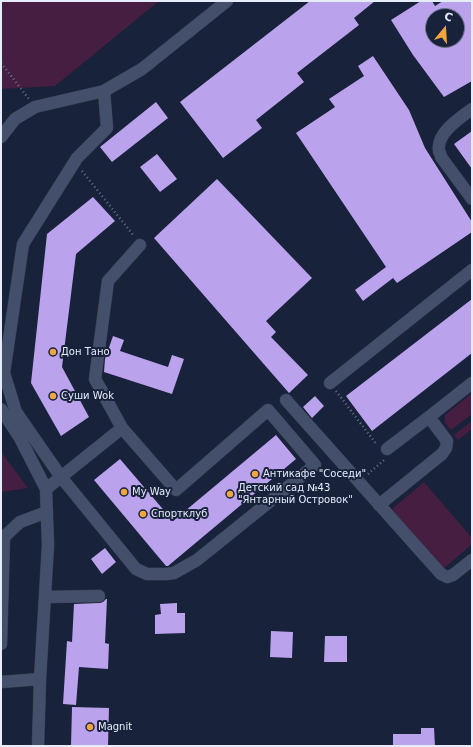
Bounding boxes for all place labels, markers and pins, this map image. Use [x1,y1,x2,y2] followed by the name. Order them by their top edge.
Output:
[61,346,110,358] place label: Дон Тано
[48,347,58,357] marker: Дон Тано
[61,390,114,402] place label: Суши Wok
[48,391,58,401] marker: Суши Wok
[263,468,366,480] place label: Антикафе "Соседи"
[250,469,260,479] marker: Антикафе "Соседи"
[238,482,353,506] place label: Детский сад №43 "Янтарный Островок"
[132,486,171,498] place label: My Way
[119,487,129,497] marker: My Way
[225,489,235,499] marker: Детский сад №43 "Янтарный Островок"
[151,508,207,520] place label: Спортклуб
[138,509,148,519] marker: Спортклуб
[98,721,132,733] place label: Magnit
[85,722,95,732] marker: Magnit

